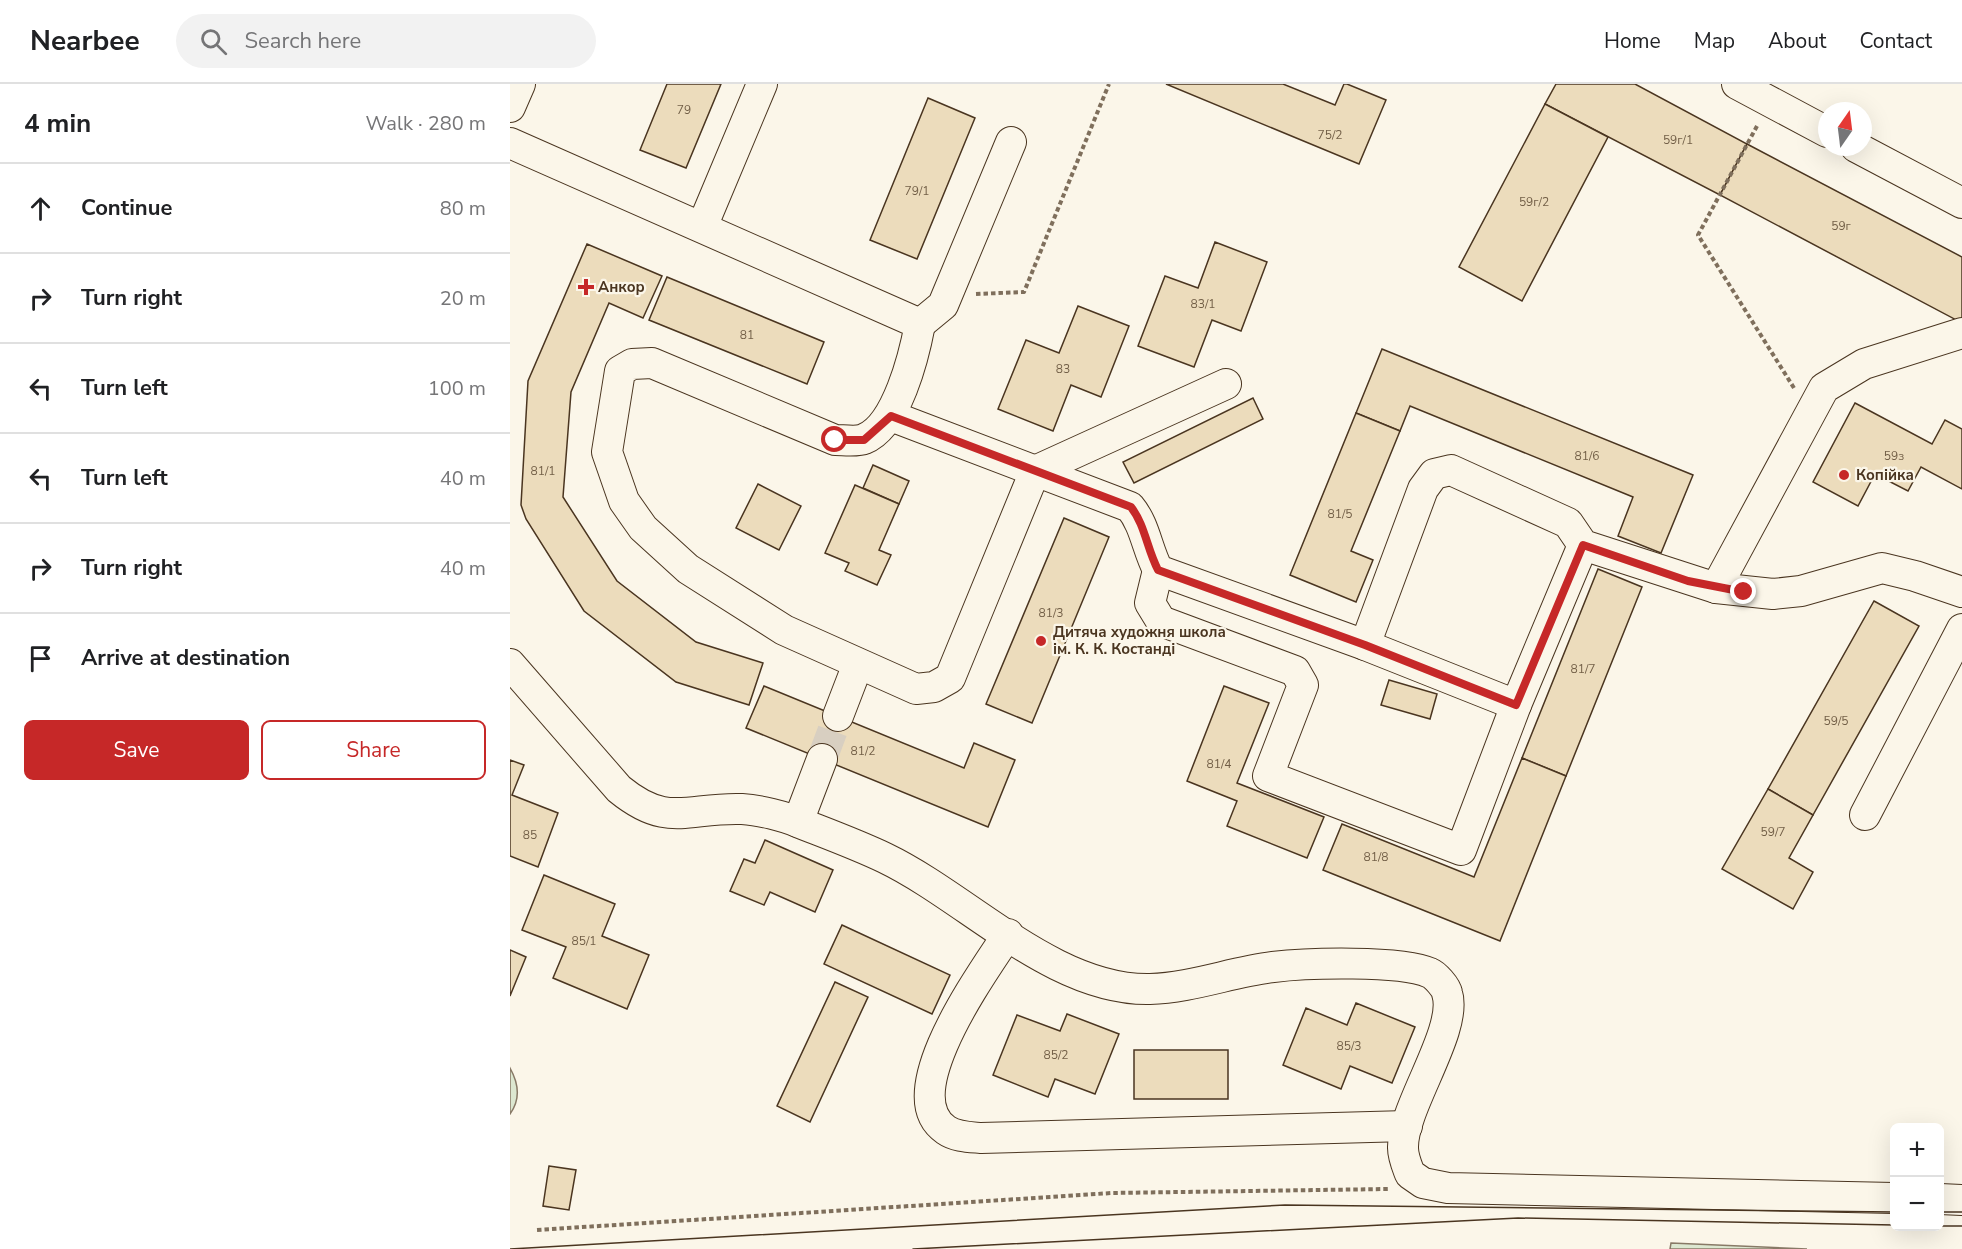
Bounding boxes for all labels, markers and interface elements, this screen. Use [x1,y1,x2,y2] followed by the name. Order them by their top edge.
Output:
[176,14,596,68] search box
[30,22,140,60] text: Nearbee
[197,25,230,58] icon: search
[245,26,361,56] text: Search here
[1604,27,1661,55] text: Home
[1694,27,1735,55] text: Map
[1768,27,1826,55] text: About
[1859,27,1932,55] text: Contact
[677,102,691,118] house number: 79
[1818,102,1872,156] north arrow
[24,106,91,141] text: 4 min
[366,110,486,137] text: Walk · 280 m
[1318,127,1343,143] house number: 75/2
[1663,132,1693,148] house number: 59г/1
[905,183,930,199] house number: 79/1
[24,192,57,225] icon: ahead
[81,193,172,223] text: Continue
[1519,194,1549,210] house number: 59г/2
[440,195,486,222] text: 80 m
[1831,218,1852,234] house number: 59г
[598,277,645,297] place label: Анкор
[579,280,593,294] marker: Анкор
[24,282,57,315] icon: right
[81,283,182,313] text: Turn right
[440,285,486,312] text: 20 m
[1191,296,1216,312] house number: 83/1
[740,327,754,343] house number: 81
[1056,361,1070,377] house number: 83
[24,372,57,405] icon: left
[81,373,168,403] text: Turn left
[428,375,486,402] text: 100 m
[821,426,847,452] route start
[1575,448,1600,464] house number: 81/6
[1884,448,1904,464] house number: 59з
[24,462,57,495] icon: left
[81,463,168,493] text: Turn left
[531,463,556,479] house number: 81/1
[440,465,486,492] text: 40 m
[1856,465,1914,485] place label: Копійка
[1837,468,1851,482] marker: Копійка
[1328,506,1353,522] house number: 81/5
[24,552,57,585] icon: right
[81,553,182,583] text: Turn right
[440,555,486,582] text: 40 m
[1730,578,1756,604] route end
[1039,605,1064,621] house number: 81/3
[1053,622,1226,659] place label: Дитяча художня школа ім. К. К. Костанді
[1034,634,1048,648] marker: Дитяча художня школа ім. К. К. Костанді
[24,642,57,675] icon: arrive
[81,643,290,673] text: Arrive at destination
[1571,661,1596,677] house number: 81/7
[1824,713,1849,729] house number: 59/5
[24,720,249,780] button: Save
[261,720,486,780] button: Share
[851,743,876,759] house number: 81/2
[1207,756,1232,772] house number: 81/4
[1761,824,1786,840] house number: 59/7
[523,827,537,843] house number: 85
[1364,849,1389,865] house number: 81/8
[572,933,597,949] house number: 85/1
[1337,1038,1362,1054] house number: 85/3
[1044,1047,1069,1063] house number: 85/2
[1890,1123,1944,1231] map controls
[1890,1123,1944,1177] button: +
[1890,1177,1944,1231] button: −

